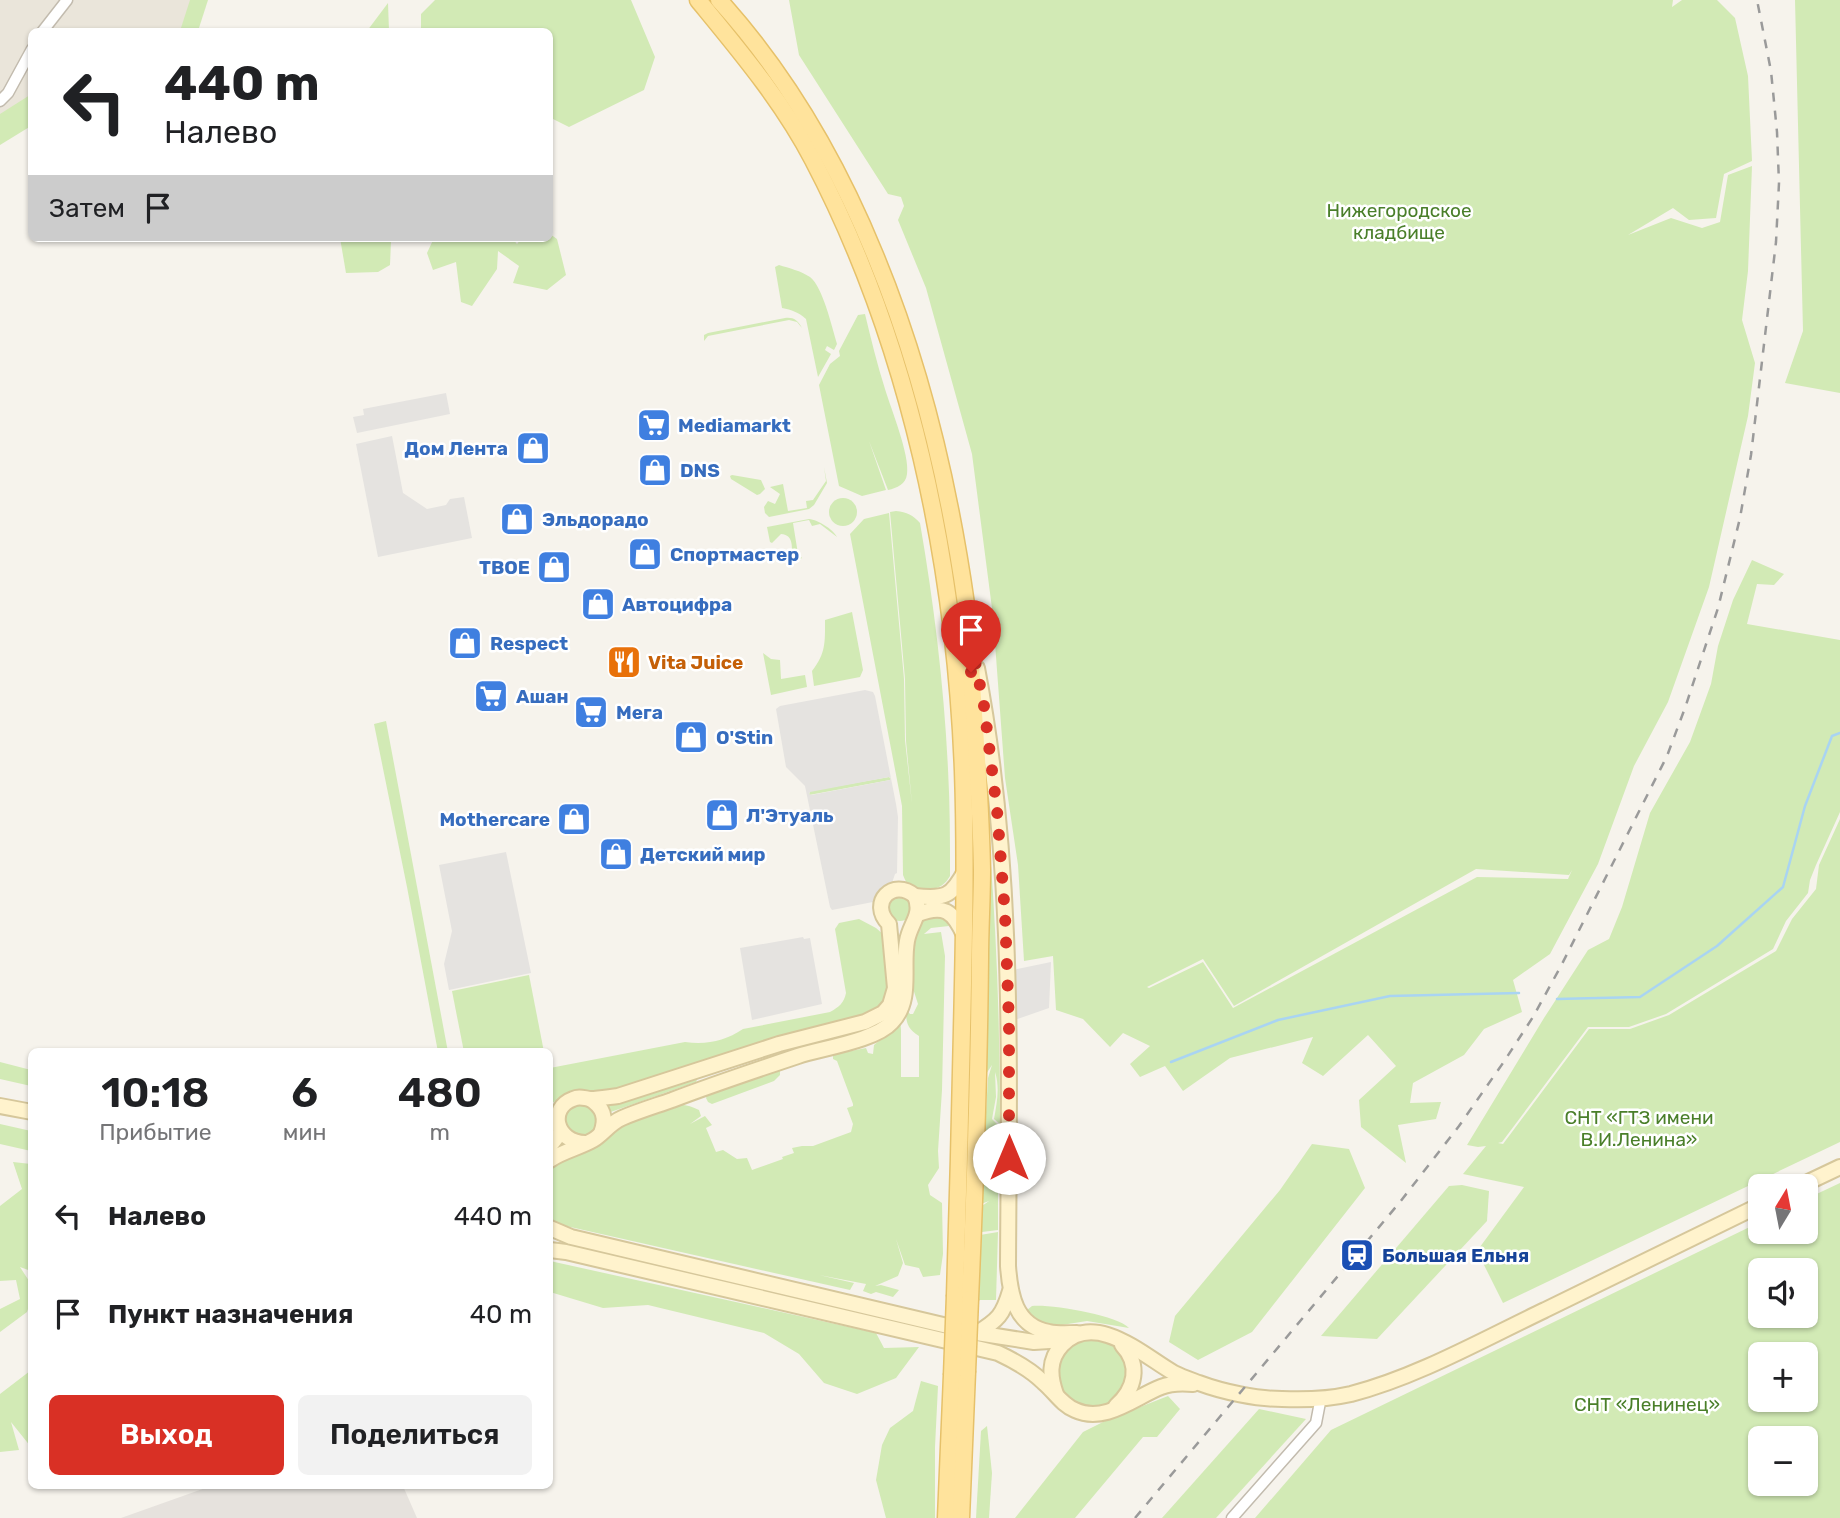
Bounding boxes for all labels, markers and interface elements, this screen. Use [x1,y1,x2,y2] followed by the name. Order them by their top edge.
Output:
[164,54,320,112] text: 440 m
[49,56,140,147] icon: left
[164,113,277,151] text: Налево
[139,189,177,227] icon: arrive
[49,193,125,224] text: Затем
[1326,199,1472,244] park label: Нижегородское кладбище
[635,406,673,444] supermarket icon: Mediamarkt
[678,414,791,437] place label: Mediamarkt
[514,429,552,467] shop icon: Дом Лента
[404,437,508,460] place label: Дом Лента
[636,451,674,489] shop icon: DNS
[680,459,720,482] place label: DNS
[498,500,536,538] shop icon: Эльдорадо
[542,508,649,531] place label: Эльдорадо
[626,535,664,573] shop icon: Спортмастер
[670,543,799,566] place label: Спортмастер
[535,548,573,586] shop icon: ТВОЕ
[479,556,530,579] place label: ТВОЕ
[579,585,617,623] shop icon: Автоцифра
[622,593,732,616] place label: Автоцифра
[941,600,1001,672] pin
[952,611,990,649] icon: arrive
[446,624,484,662] shop icon: Respect
[490,632,568,655] place label: Respect
[605,643,643,681] restaurant icon: Vita Juice
[648,651,743,674] place label: Vita Juice
[472,677,510,715] supermarket icon: Ашан
[516,685,569,708] place label: Ашан
[572,693,610,731] supermarket icon: Мега
[616,701,663,724] place label: Мега
[672,718,710,756] shop icon: O'Stin
[716,726,773,749] place label: O'Stin
[703,796,741,834] shop icon: Л'Этуаль
[555,800,593,838] shop icon: Mothercare
[746,804,834,827] place label: Л'Этуаль
[439,808,550,831] place label: Mothercare
[597,835,635,873] shop icon: Детский мир
[640,843,765,866] place label: Детский мир
[101,1068,209,1118] text: 10:18
[291,1068,318,1118] text: 6
[398,1068,482,1118] text: 480
[1564,1106,1714,1151] park label: СНТ «ГТЗ имени В.И.Ленина»
[99,1118,212,1146] text: Прибытие
[283,1118,327,1146] text: мин
[430,1118,450,1146] text: m
[972,1121,1046,1195] position arrow
[1748,1174,1818,1244] north arrow
[1748,1174,1818,1496] map controls
[49,1197,87,1235] icon: left
[108,1201,206,1232] text: Налево
[454,1201,532,1232] text: 440 m
[1338,1236,1376,1274] station icon: Большая Ельня
[1382,1244,1529,1267] place label: Большая Ельня
[1748,1258,1818,1328] button: sound
[49,1295,87,1333] icon: arrive
[108,1299,353,1330] text: Пункт назначения
[470,1299,532,1330] text: 40 m
[1748,1342,1818,1412] button: +
[1574,1393,1720,1416] park label: СНТ «Ленинец»
[49,1395,284,1475] button: Выход
[298,1395,532,1475] button: Поделиться
[1748,1426,1818,1496] button: −

